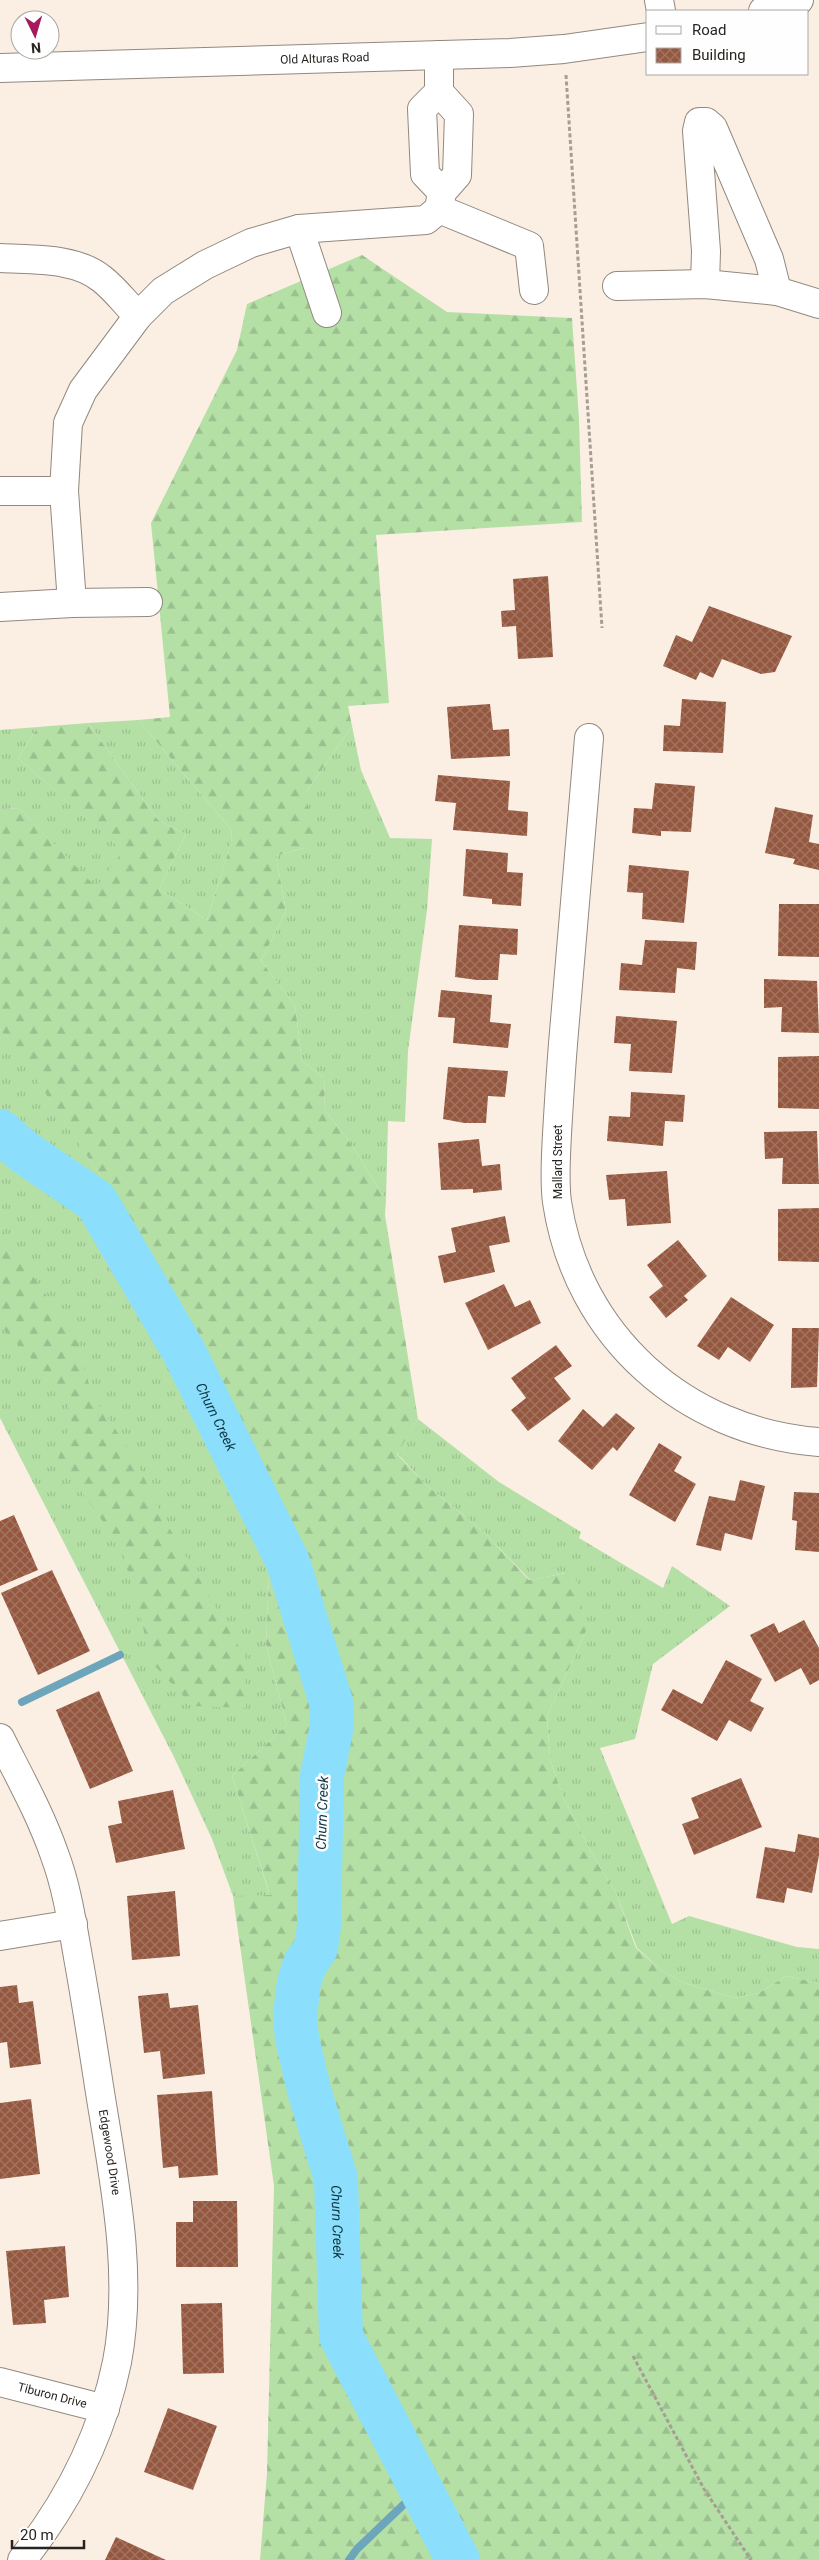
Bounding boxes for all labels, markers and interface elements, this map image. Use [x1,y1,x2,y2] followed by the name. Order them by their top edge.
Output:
[10,10,60,60] north arrow
[646,10,809,75] legend
[692,21,726,39] text: Road
[31,40,42,56] text: N
[692,46,746,64] text: Building
[280,50,370,67] street label: Old Alturas Road
[551,1125,565,1199] street label: Mallard Street
[192,1380,240,1454] water label: Churn Creek
[313,1775,331,1850] water label: Churn Creek
[96,2109,123,2196] street label: Edgewood Drive
[328,2185,347,2260] water label: Churn Creek
[16,2380,88,2411] street label: Tiburon Drive
[12,2518,85,2550] scale bar
[20,2526,54,2544] text: 20 m

